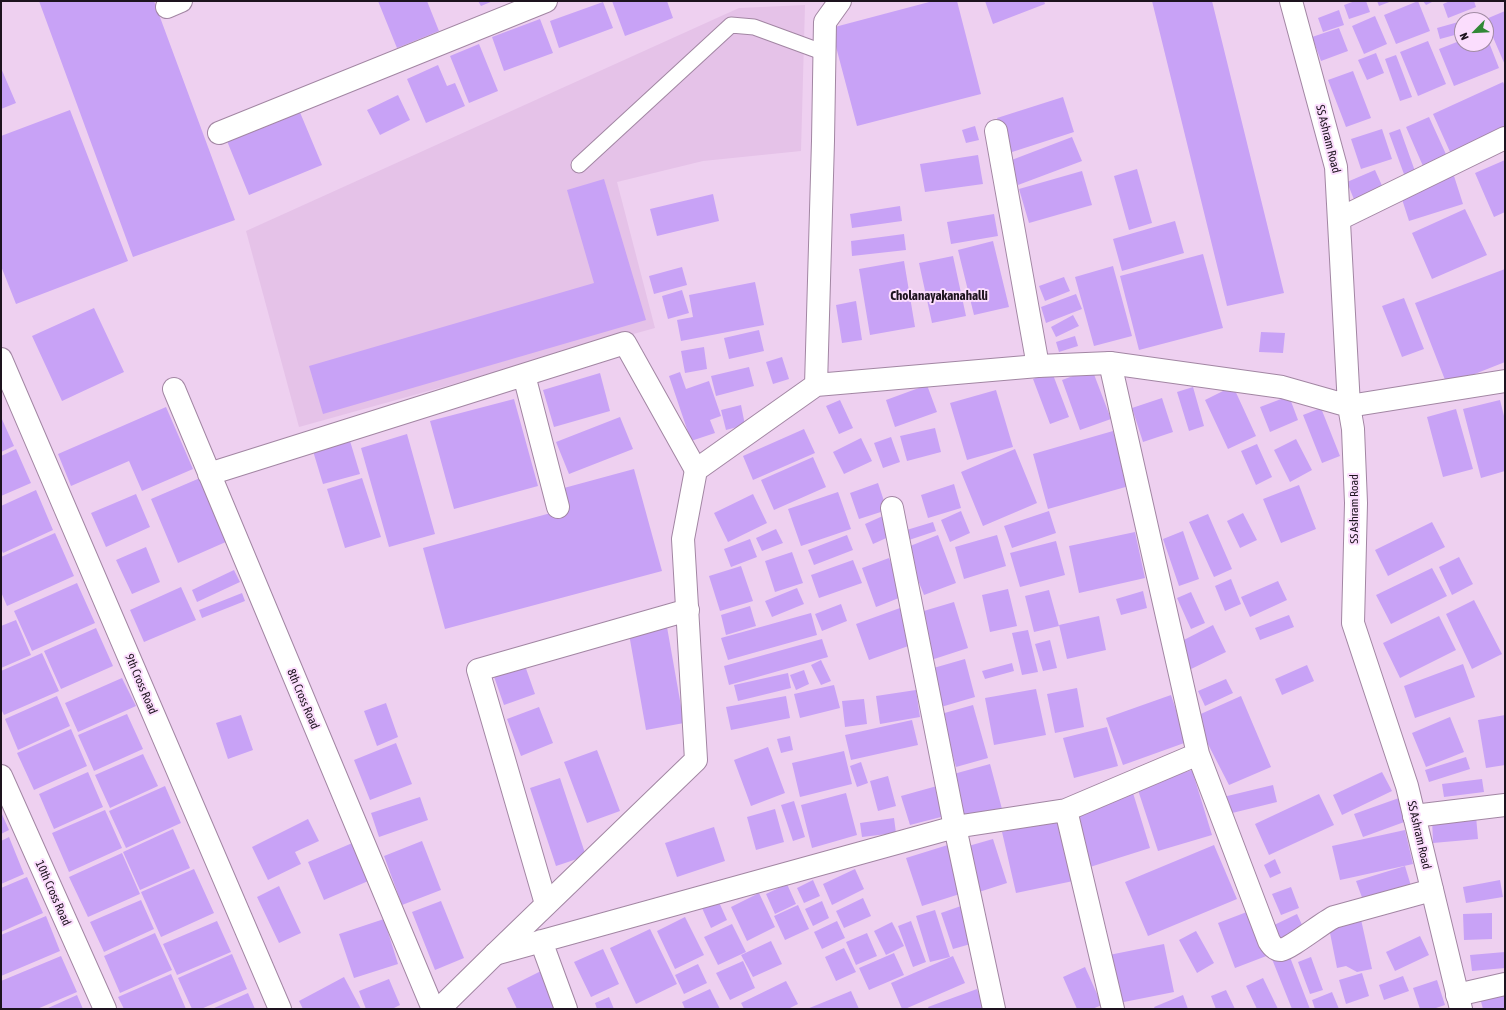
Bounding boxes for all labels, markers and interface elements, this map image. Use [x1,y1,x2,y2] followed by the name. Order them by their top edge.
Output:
[1454,12,1494,52] north arrow
[1457,31,1471,42] text: N
[1313,103,1343,175] street label: SS Ashram Road
[890,288,988,304] district label: Cholanayakanahalli
[1347,474,1361,544] street label: SS Ashram Road
[122,652,160,716] street label: 9th Cross Road
[284,667,322,731] street label: 8th Cross Road
[1404,799,1434,871] street label: SS Ashram Road
[32,858,74,928] street label: 10th Cross Road

